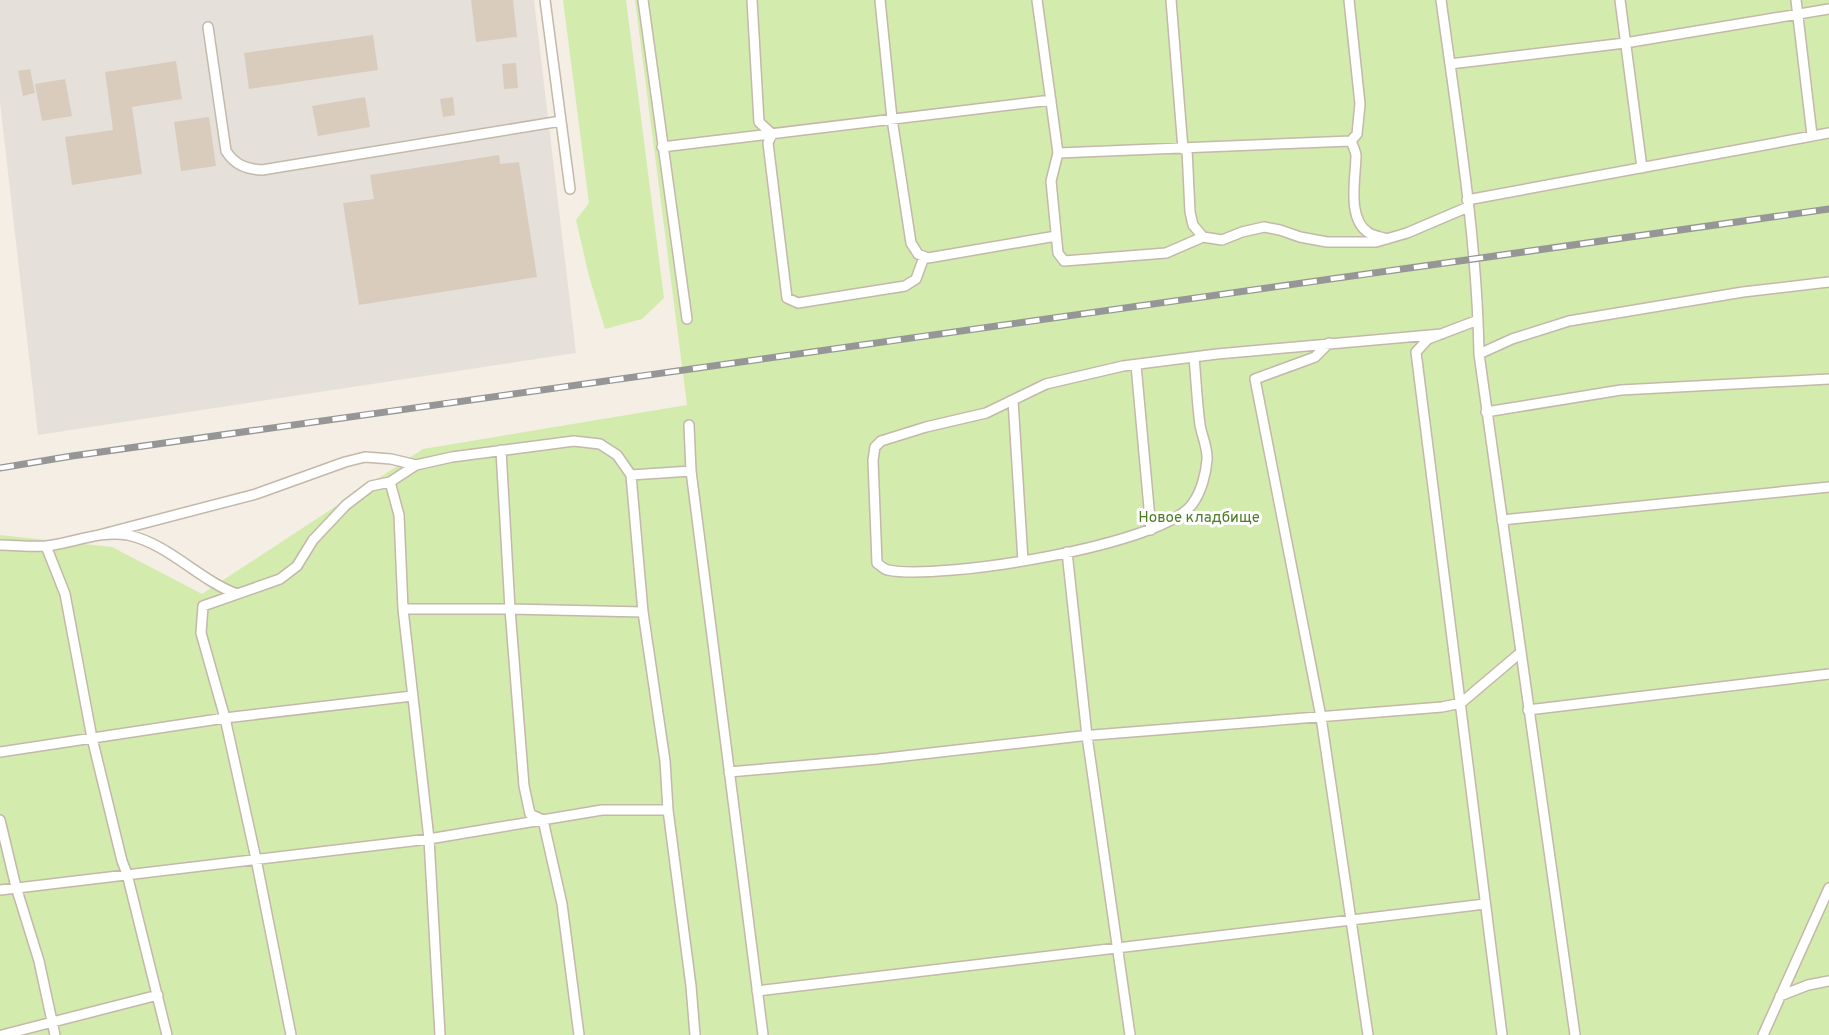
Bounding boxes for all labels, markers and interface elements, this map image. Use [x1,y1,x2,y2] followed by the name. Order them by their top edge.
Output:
[1138,509,1260,528] park label: Новое кладбище

